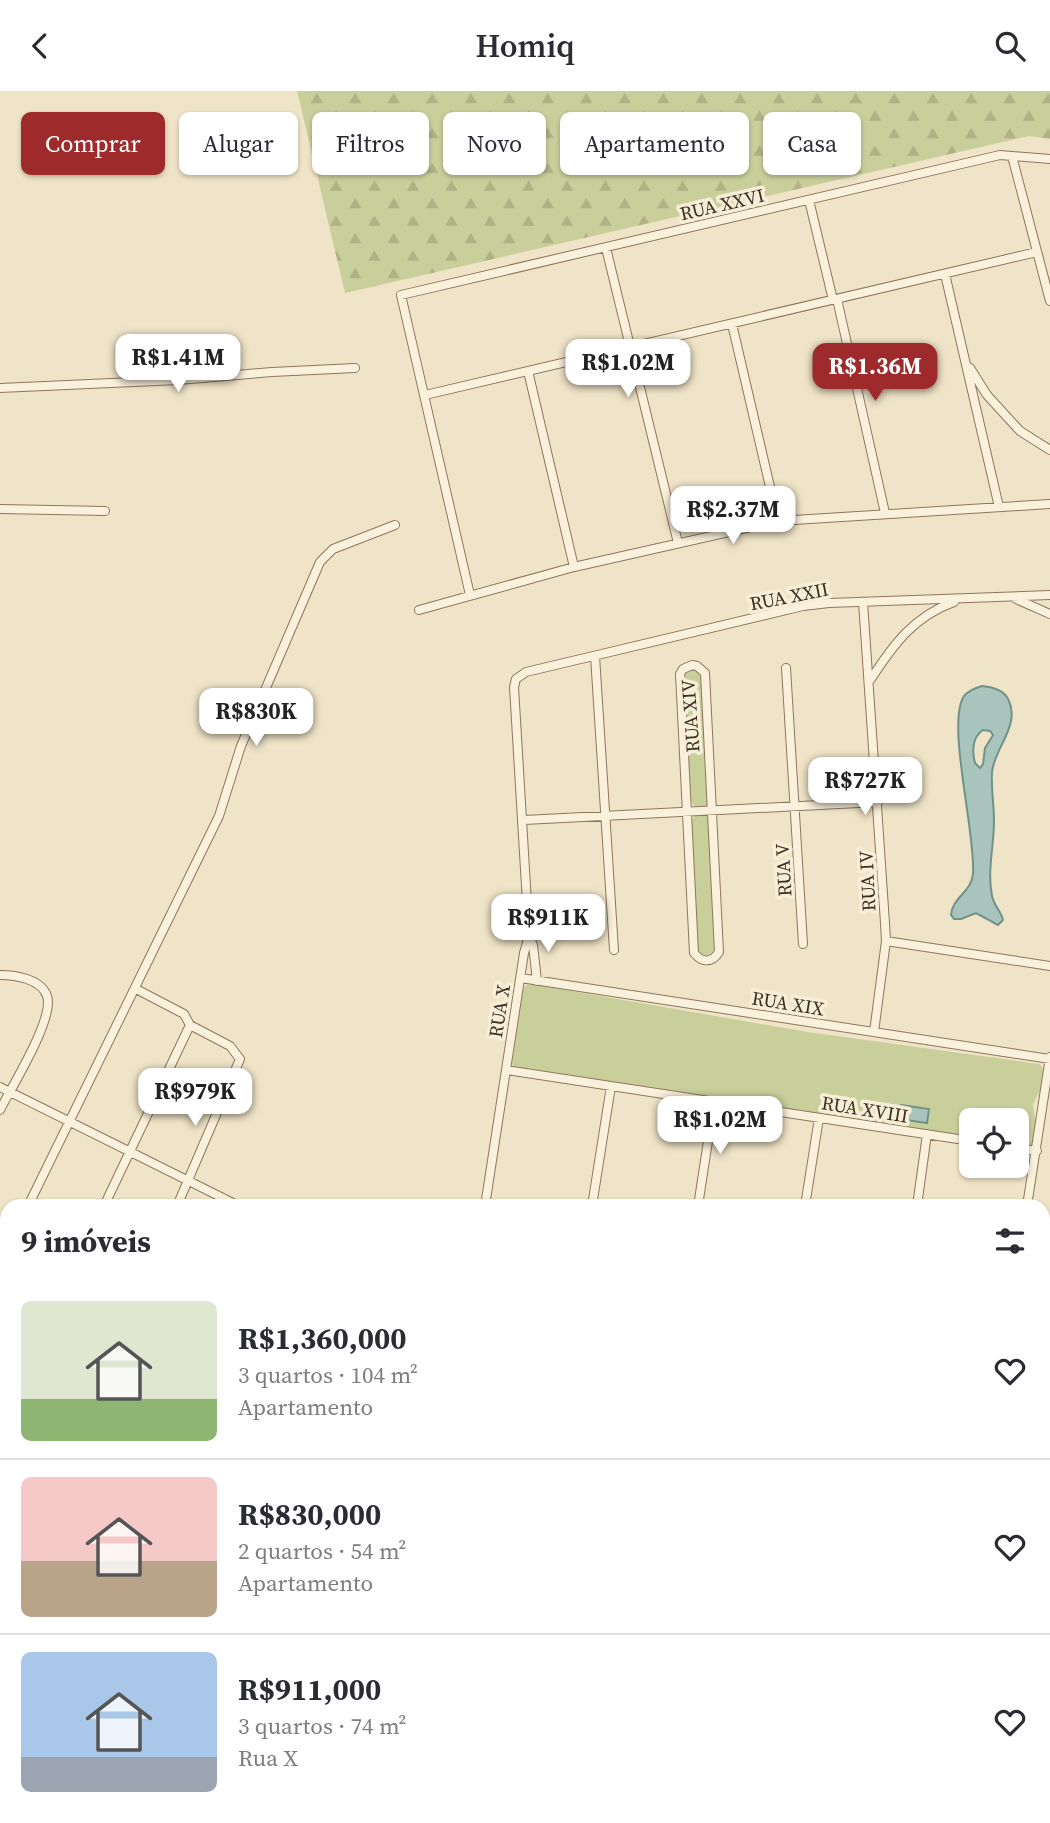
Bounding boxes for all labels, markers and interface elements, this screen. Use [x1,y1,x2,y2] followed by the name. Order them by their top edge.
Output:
[476,24,574,68] text: Homiq
[21,27,59,65] icon: back
[991,27,1029,65] icon: search
[21,112,165,175] chip: Comprar
[179,112,298,175] chip: Alugar
[312,112,429,175] chip: Filtros
[443,112,546,175] chip: Novo
[560,112,749,175] chip: Apartamento
[763,112,861,175] chip: Casa
[677,182,767,226] street label: RUA XXVI
[113,335,243,394] pin: R$1.41M
[563,339,693,399] pin: R$1.02M
[131,341,225,373] text: R$1.41M
[810,343,940,403] pin: R$1.36M
[581,346,675,378] text: R$1.02M
[828,350,922,382] text: R$1.36M
[668,487,798,546] pin: R$2.37M
[686,493,780,525] text: R$2.37M
[747,576,831,616] street label: RUA XXII
[674,678,706,753] street label: RUA XIV
[199,689,313,748] pin: R$830K
[215,695,297,727] text: R$830K
[808,757,922,817] pin: R$727K
[824,764,906,796] text: R$727K
[769,842,797,897] street label: RUA V
[852,850,882,912] street label: RUA IV
[491,895,605,954] pin: R$911K
[507,901,589,933] text: R$911K
[482,982,516,1039] street label: RUA X
[750,984,827,1022] street label: RUA XIX
[138,1069,252,1128] pin: R$979K
[154,1075,236,1107] text: R$979K
[820,1089,910,1129] street label: RUA XVIII
[655,1097,785,1156] pin: R$1.02M
[673,1103,767,1135] text: R$1.02M
[959,1108,1029,1178] map controls
[959,1108,1029,1178] button: locate
[21,1221,151,1262] text: 9 imóveis
[991,1222,1029,1260] icon: filters
[238,1318,407,1359] text: R$1,360,000
[77,1329,161,1413] icon: home
[991,1352,1029,1390] icon: heart
[238,1359,418,1391] text: 3 quartos · 104 m²
[238,1391,373,1423] text: Apartamento
[238,1494,381,1535] text: R$830,000
[77,1505,161,1589] icon: home
[991,1528,1029,1566] icon: heart
[238,1535,407,1567] text: 2 quartos · 54 m²
[238,1567,373,1599] text: Apartamento
[238,1669,381,1710] text: R$911,000
[77,1680,161,1764] icon: home
[991,1703,1029,1741] icon: heart
[238,1710,407,1742] text: 3 quartos · 74 m²
[238,1742,298,1774] text: Rua X

